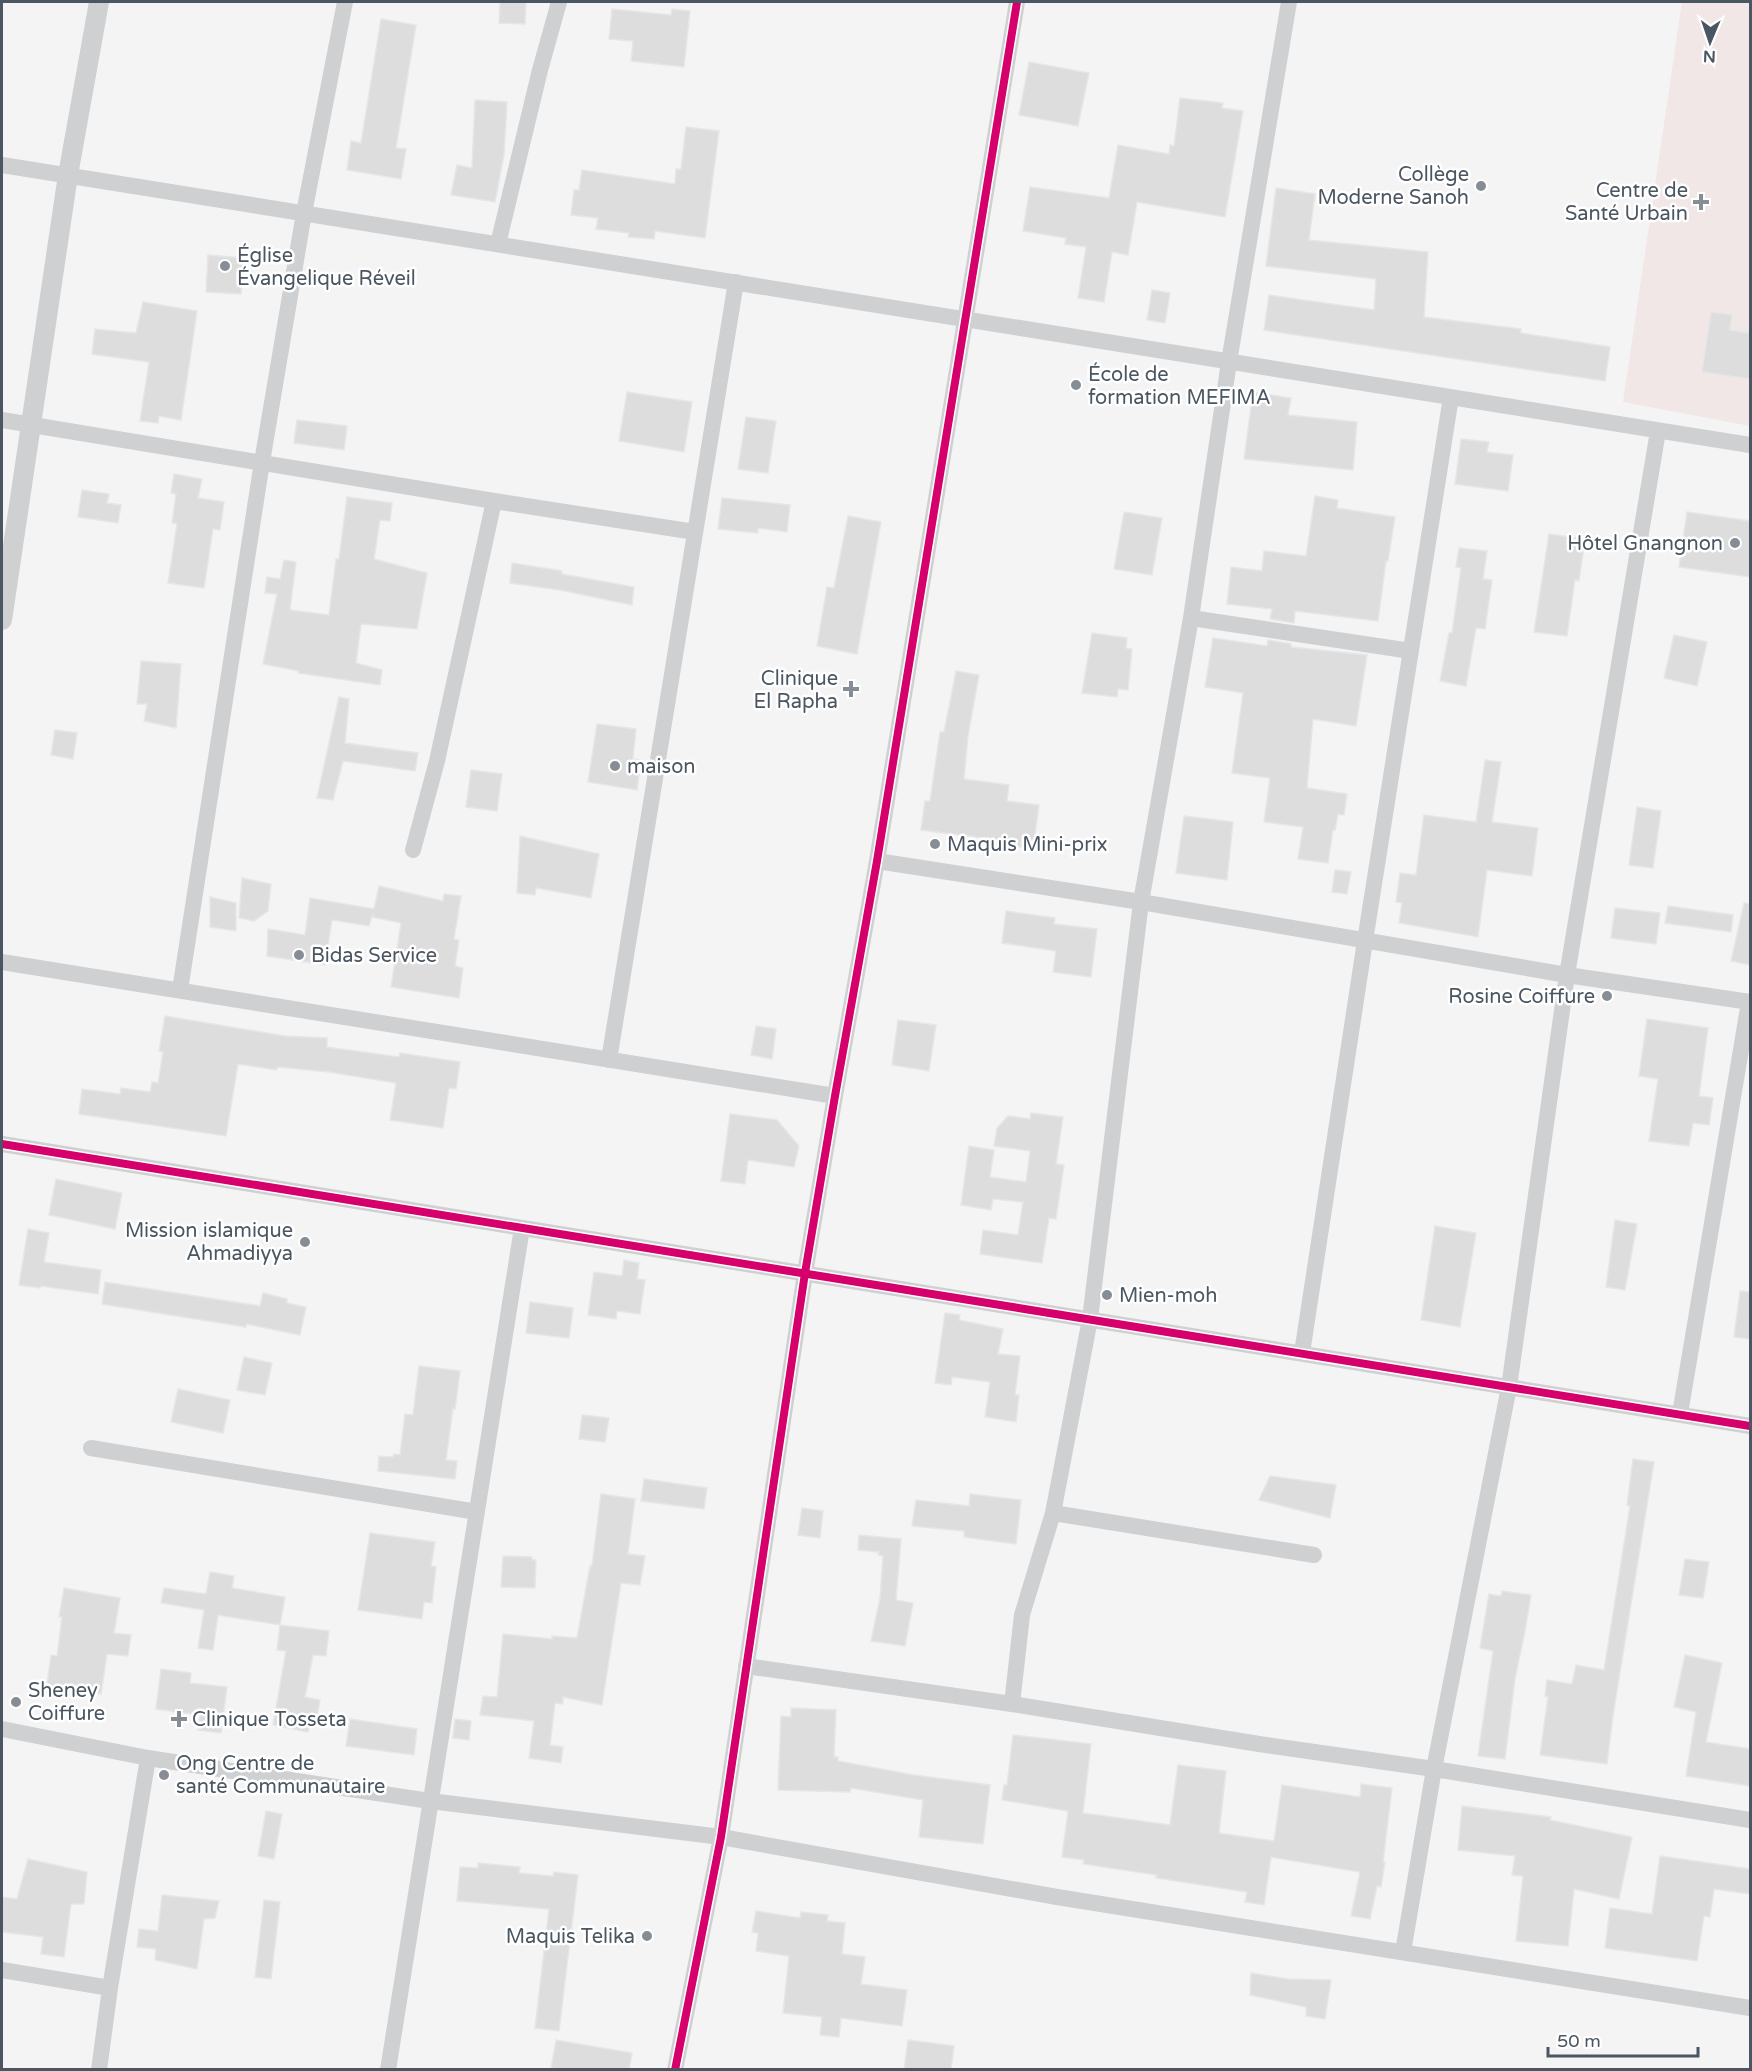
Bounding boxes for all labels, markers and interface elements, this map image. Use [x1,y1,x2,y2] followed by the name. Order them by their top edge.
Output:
[1680,12,1740,72] north arrow
[1703,46,1716,66] text: N
[1317,163,1469,210] place label: Collège Moderne Sanoh
[1474,179,1488,193] marker: Collège Moderne Sanoh
[1565,179,1688,226] place label: Centre de Santé Urbain
[1692,193,1710,211] marker: Centre de Santé Urbain
[237,243,416,291] place label: Église Évangelique Réveil
[218,259,232,273] marker: Église Évangelique Réveil
[1088,362,1271,410] place label: École de formation MEFIMA
[1069,378,1083,392] marker: École de formation MEFIMA
[1567,532,1723,556] place label: Hôtel Gnangnon
[1728,536,1742,550] marker: Hôtel Gnangnon
[754,667,838,714] place label: Clinique El Rapha
[842,680,860,698] marker: Clinique El Rapha
[627,755,696,779] place label: maison
[608,759,622,773] marker: maison
[947,833,1108,857] place label: Maquis Mini-prix
[928,837,942,851] marker: Maquis Mini-prix
[311,944,437,968] place label: Bidas Service
[292,948,306,962] marker: Bidas Service
[1448,985,1595,1009] place label: Rosine Coiffure
[1600,989,1614,1003] marker: Rosine Coiffure
[125,1219,293,1266] place label: Mission islamique Ahmadiyya
[298,1235,312,1249] marker: Mission islamique Ahmadiyya
[1119,1284,1217,1308] place label: Mien-moh
[1100,1288,1114,1302] marker: Mien-moh
[28,1679,105,1726] place label: Sheney Coiffure
[9,1695,23,1709] marker: Sheney Coiffure
[192,1708,347,1732] place label: Clinique Tosseta
[170,1710,188,1728] marker: Clinique Tosseta
[176,1752,385,1799] place label: Ong Centre de santé Communautaire
[157,1768,171,1782] marker: Ong Centre de santé Communautaire
[506,1925,635,1949] place label: Maquis Telika
[640,1929,654,1943] marker: Maquis Telika
[1548,2020,1698,2058] scale bar
[1557,2030,1601,2052] text: 50 m

